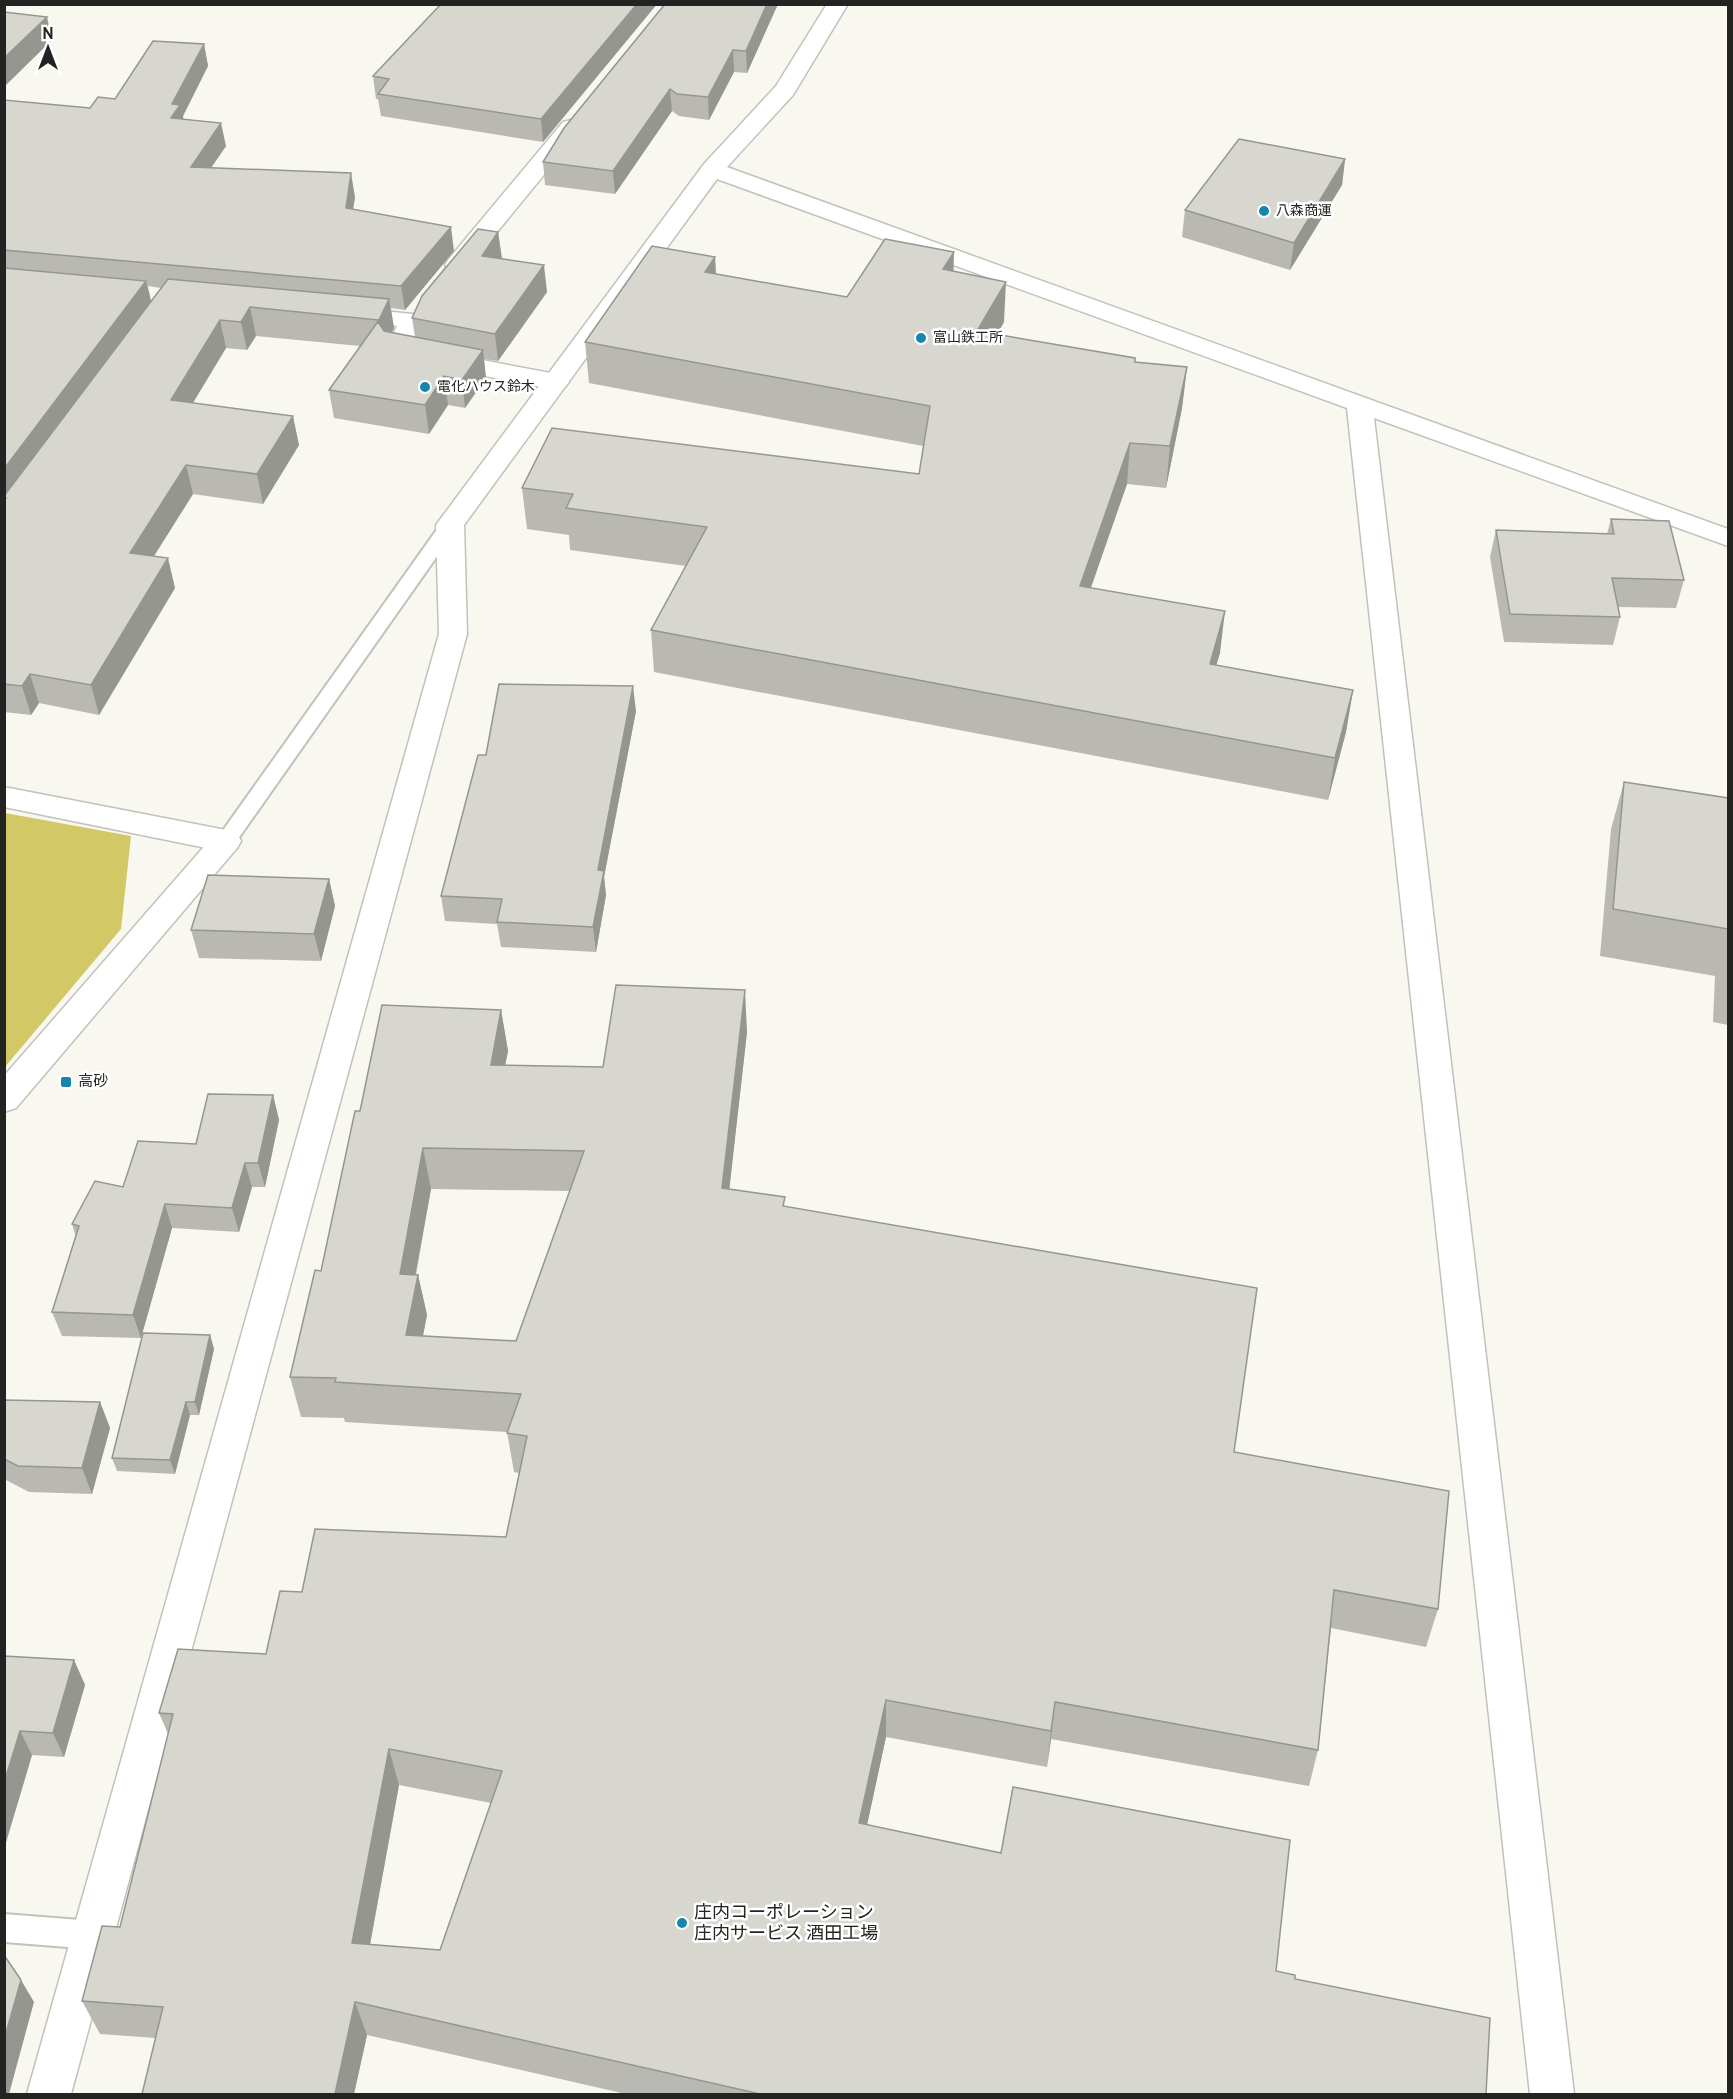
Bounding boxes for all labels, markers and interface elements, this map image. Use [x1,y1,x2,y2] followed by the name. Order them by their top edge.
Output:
[18,18,78,78] north arrow
[42,25,54,45] text: N
[1276,203,1332,220] place label: 八森商運
[1257,204,1271,218] marker: 八森商運
[933,330,1003,347] place label: 富山鉄工所
[914,331,928,345] marker: 富山鉄工所
[437,379,535,396] place label: 電化ハウス鈴木
[418,380,432,394] marker: 電化ハウス鈴木
[78,1073,108,1092] place label: 高砂
[59,1075,73,1089] marker: 高砂
[694,1902,878,1946] place label: 庄内コーポレーション 庄内サービス 酒田工場
[675,1916,689,1930] marker: 庄内コーポレーション 庄内サービス 酒田工場

